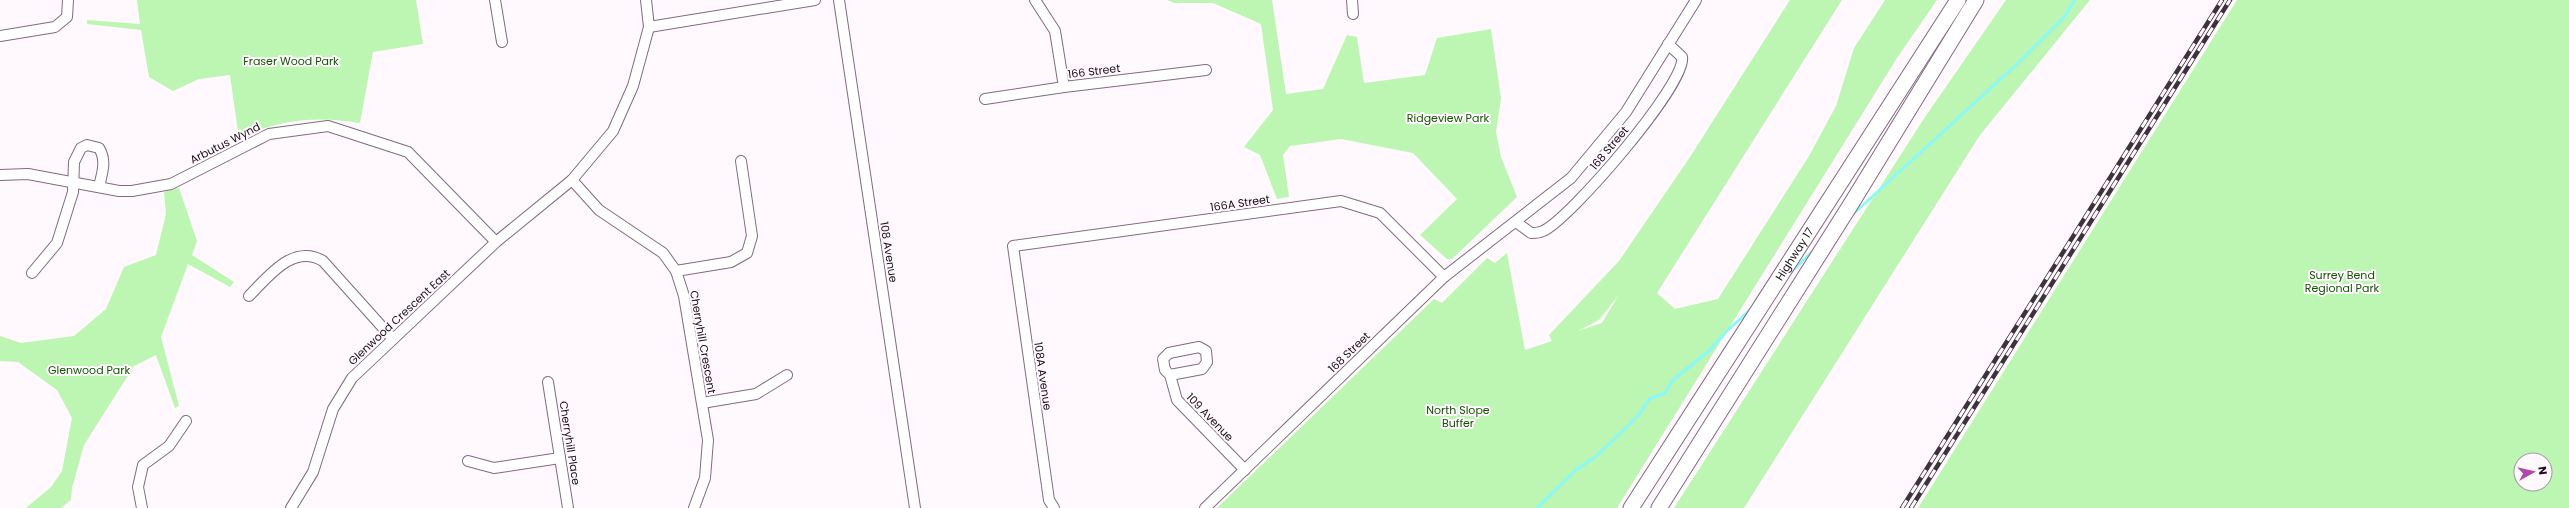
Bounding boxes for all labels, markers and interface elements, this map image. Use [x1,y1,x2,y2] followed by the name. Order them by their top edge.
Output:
[243,53,339,69] park label: Fraser Wood Park
[1067,60,1121,82] street label: 166 Street
[1407,110,1489,126] park label: Ridgeview Park
[187,118,263,168] street label: Arbutus Wynd
[1586,123,1632,173] street label: 168 Street
[1209,191,1271,215] street label: 166A Street
[876,220,902,284] street label: 108 Avenue
[1771,225,1817,284] street label: Highway 17
[345,265,453,369] street label: Glenwood Crescent East
[2305,267,2380,296] park label: Surrey Bend Regional Park
[686,289,720,395] street label: Cherryhill Crescent
[1325,328,1373,376] street label: 168 Street
[1030,341,1056,411] street label: 108A Avenue
[48,362,130,378] park label: Glenwood Park
[1183,389,1237,445] street label: 109 Avenue
[555,400,585,486] street label: Cherryhill Place
[1426,402,1490,431] park label: North Slope Buffer
[2513,452,2553,492] north arrow
[2534,465,2551,476] text: N

